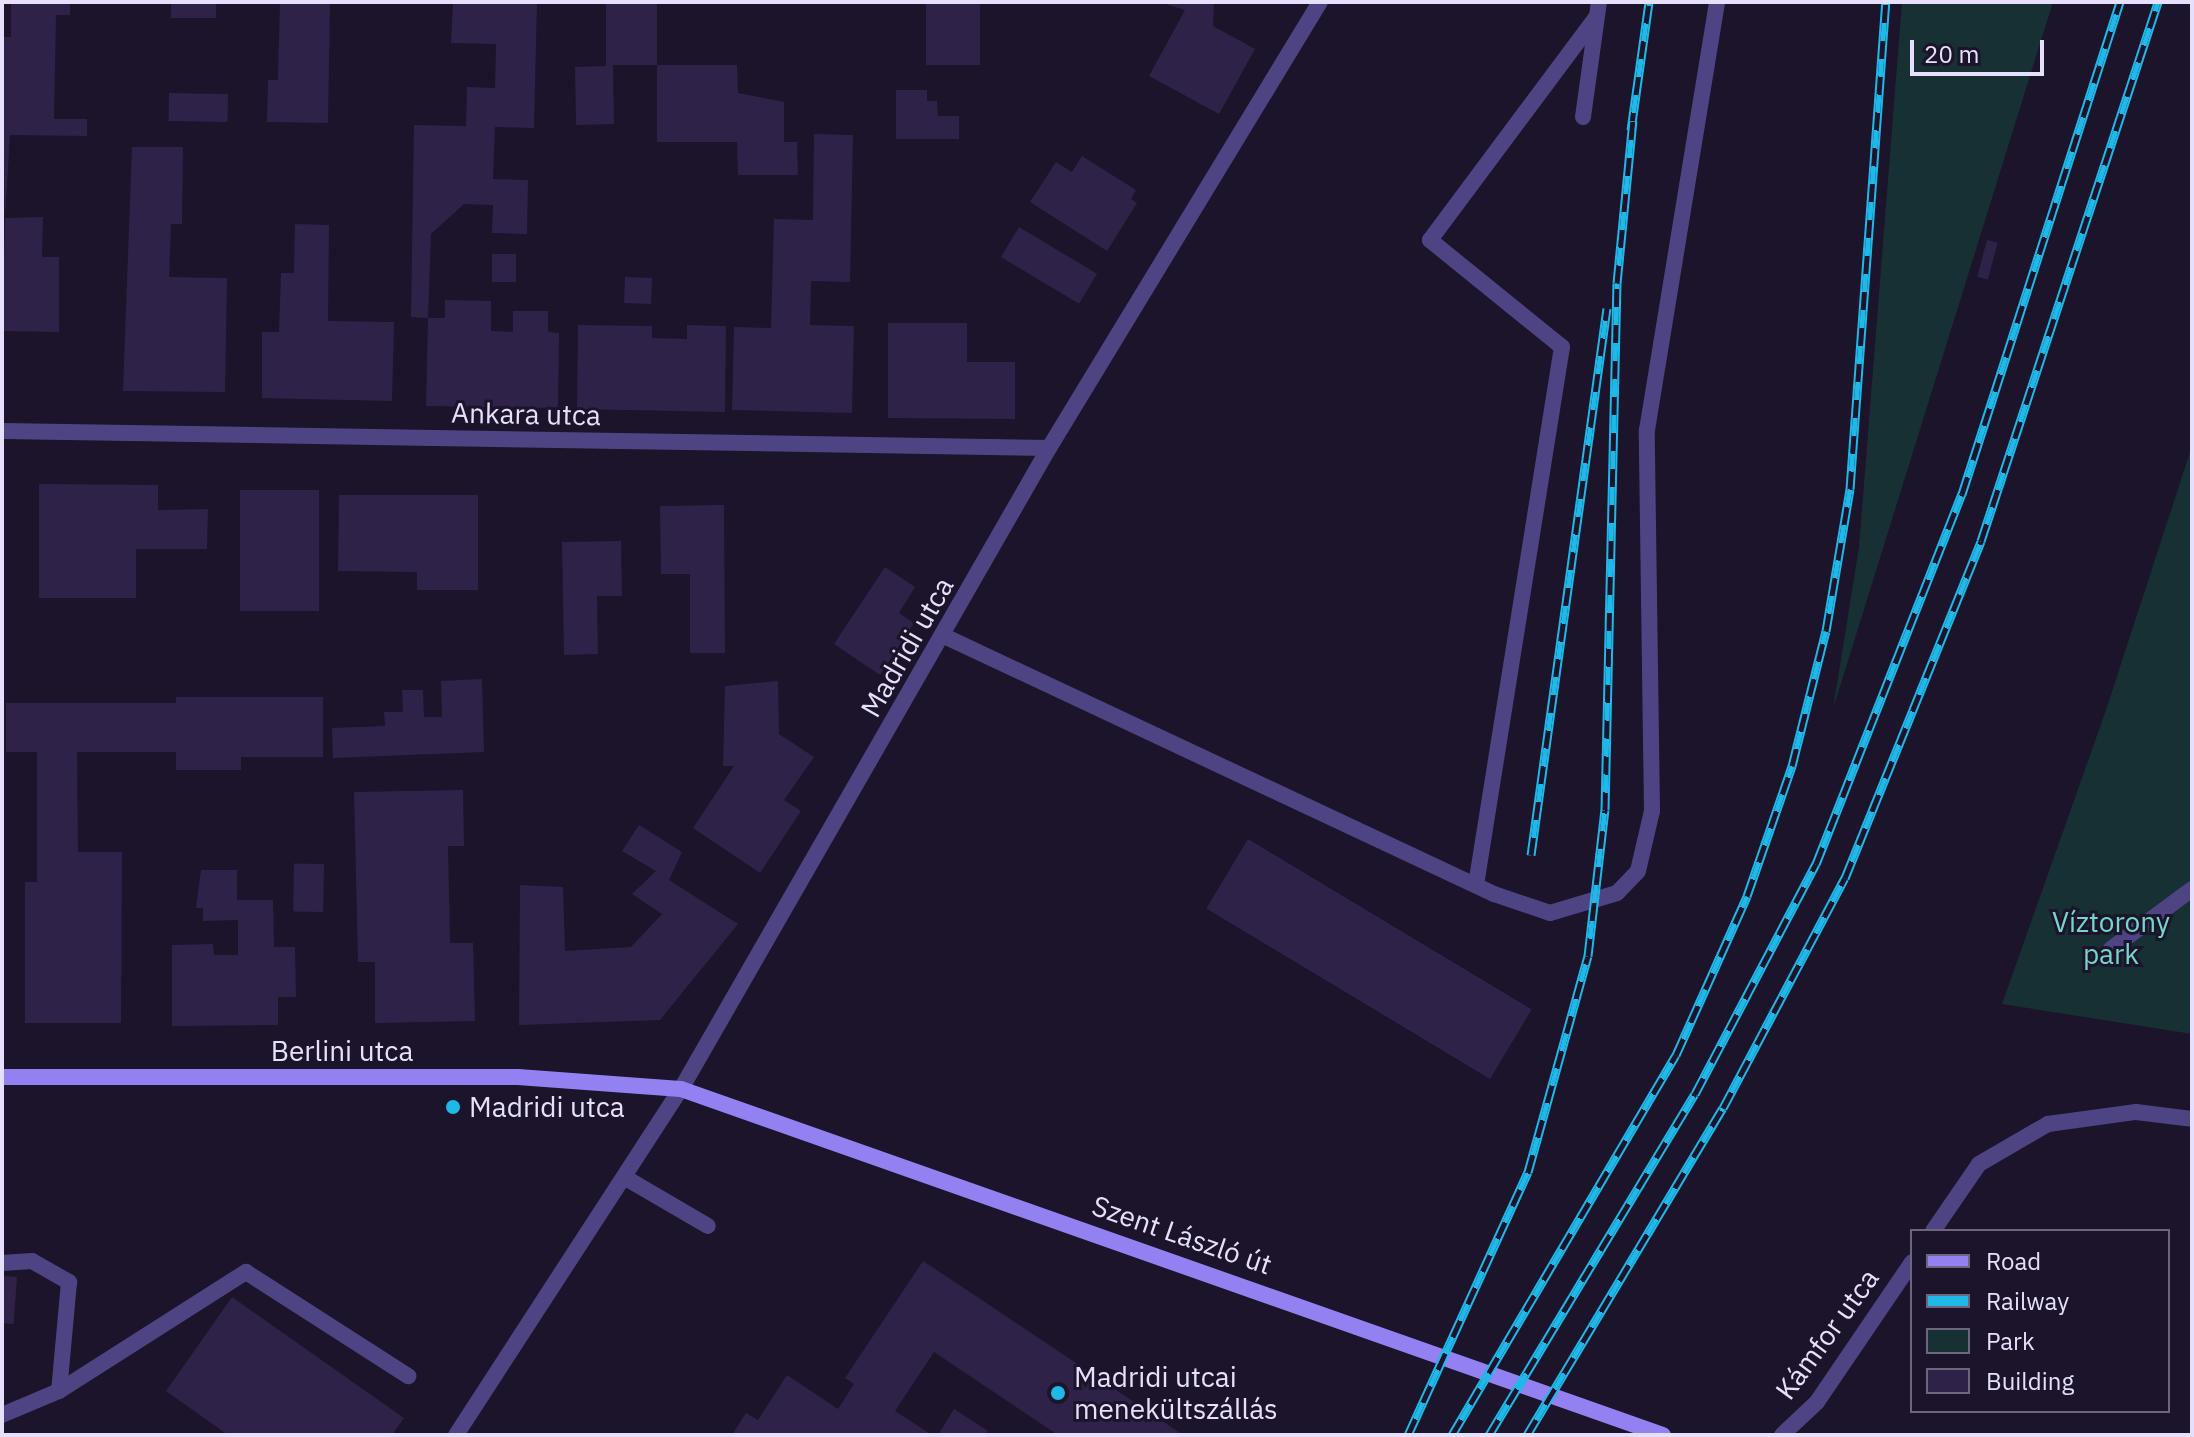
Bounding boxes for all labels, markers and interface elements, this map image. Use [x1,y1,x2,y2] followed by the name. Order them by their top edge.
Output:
[1914,24,2048,74] scale bar
[1924,38,1979,70] text: 20 m
[451,396,601,432] street label: Ankara utca
[854,571,960,723] street label: Madridi utca
[2052,905,2170,971] park label: Víztorony park
[271,1034,413,1068] street label: Berlini utca
[469,1090,625,1124] place label: Madridi utca
[444,1098,462,1116] marker: Madridi utca
[1088,1189,1276,1281] street label: Szent László út
[1910,1229,2170,1413] legend
[1986,1245,2041,1277] text: Road
[1768,1262,1886,1406] street label: Kámfor utca
[1986,1285,2069,1317] text: Railway
[1986,1325,2035,1357] text: Park
[1074,1360,1278,1426] place label: Madridi utcai menekültszállás
[1986,1365,2074,1397] text: Building
[1049,1384,1067,1402] marker: Madridi utcai menekültszállás

